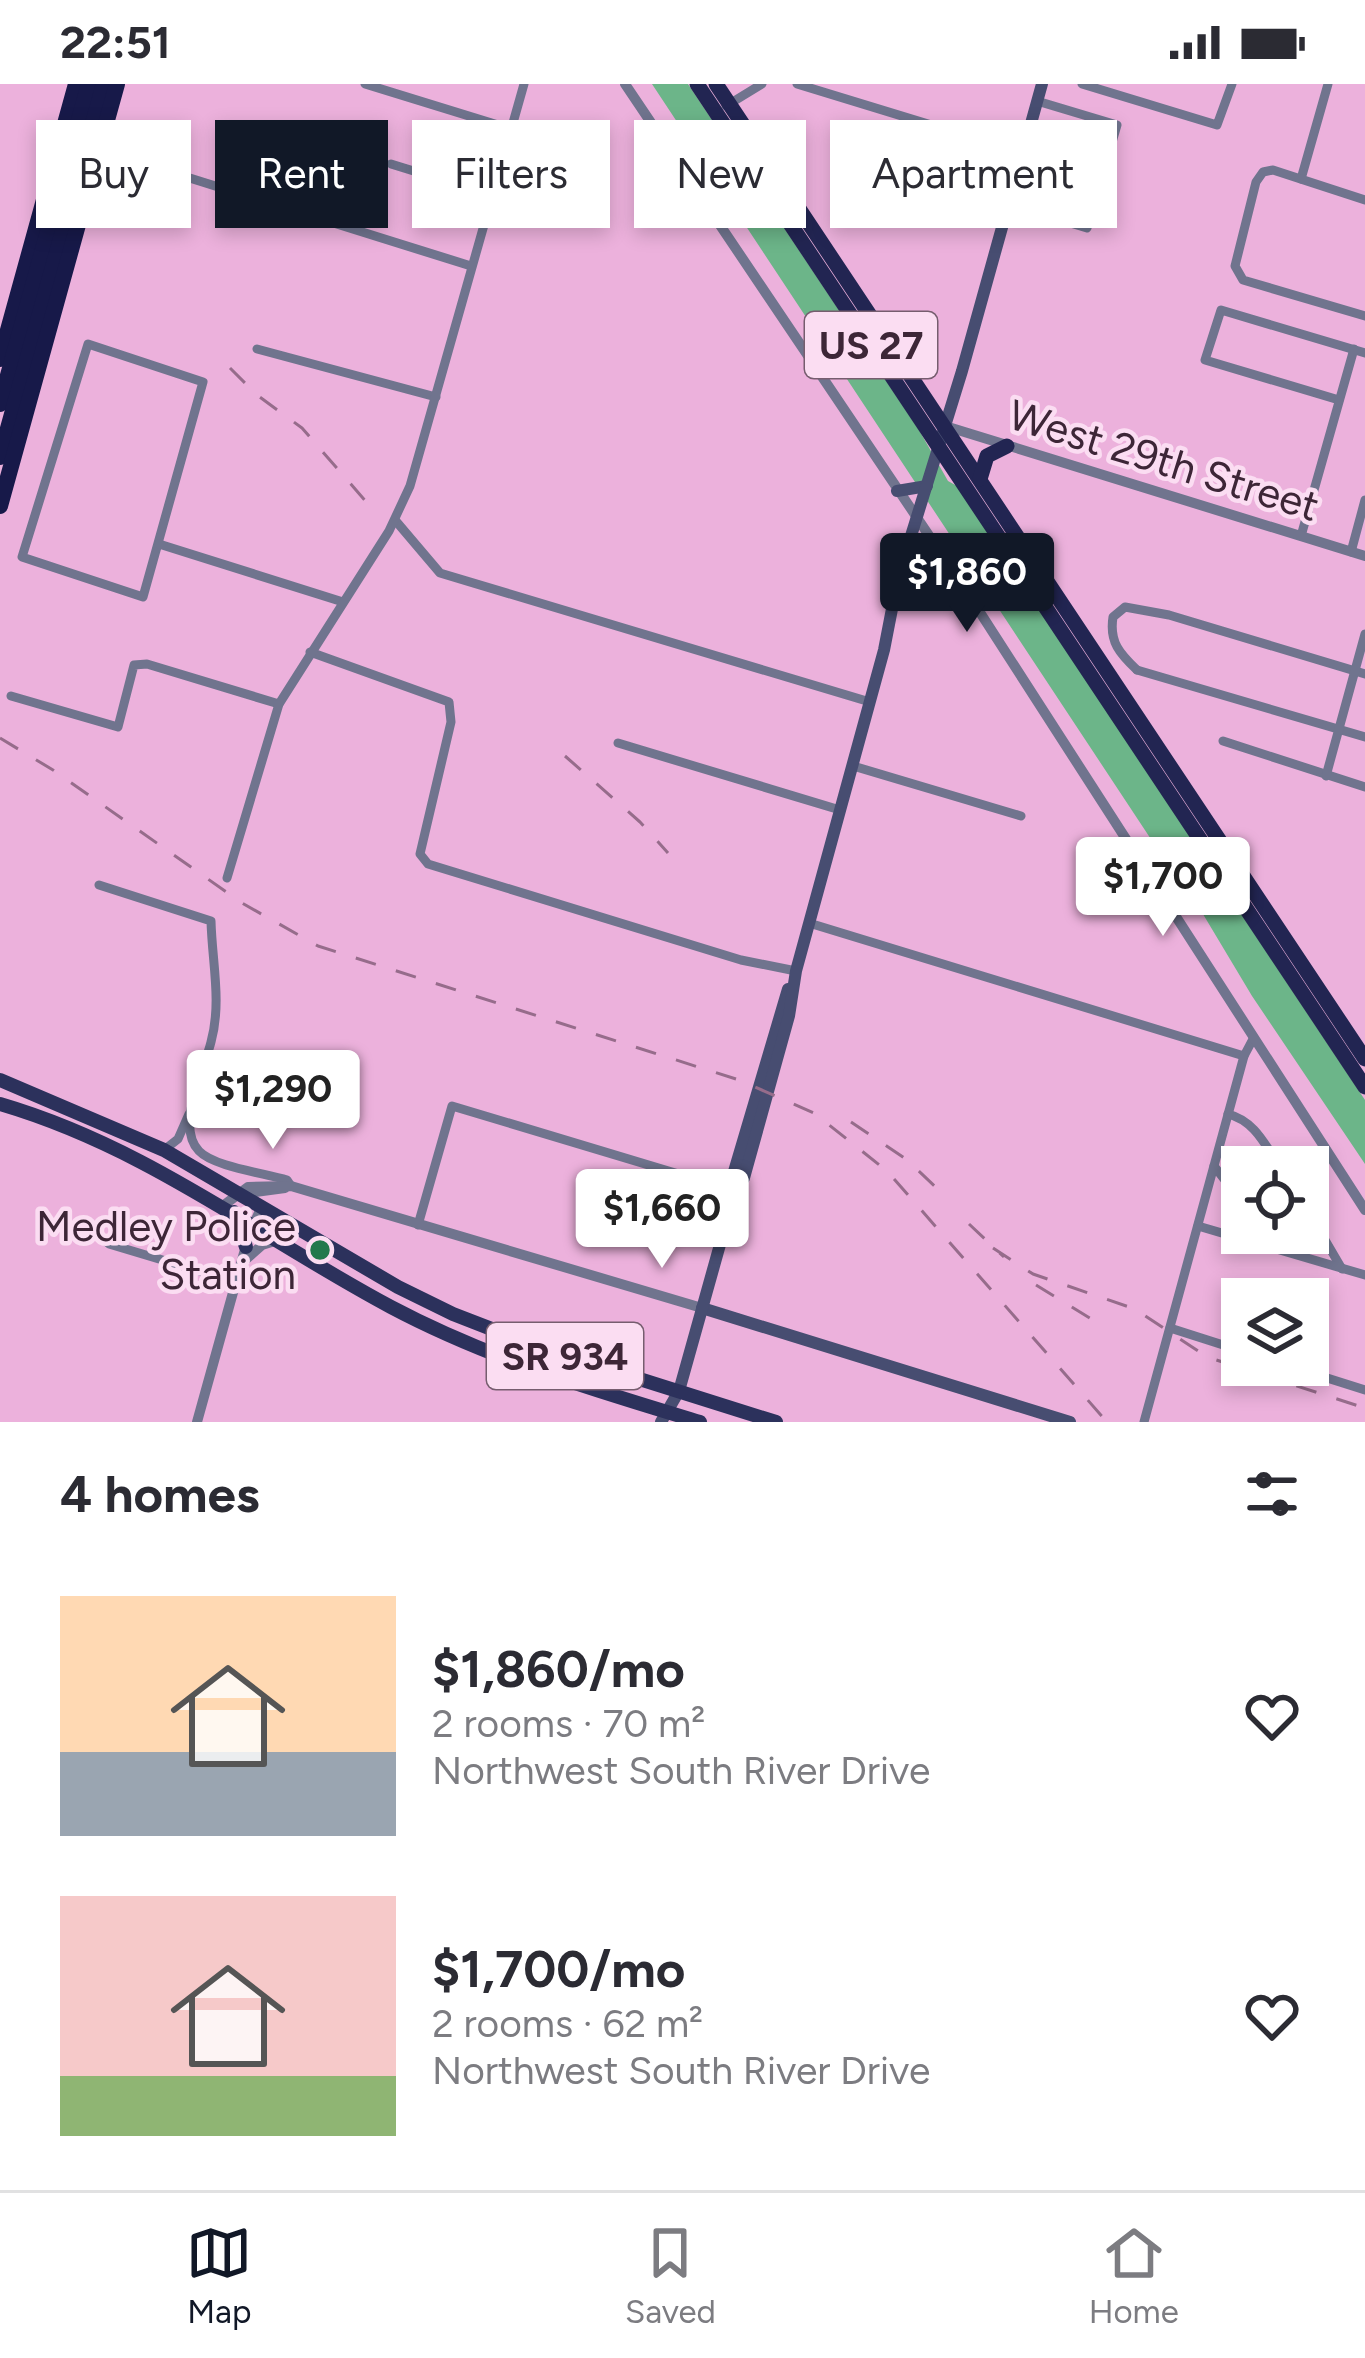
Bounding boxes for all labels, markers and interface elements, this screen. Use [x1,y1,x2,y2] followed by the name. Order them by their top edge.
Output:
[60,15,171,69] text: 22:51
[36,120,191,228] chip: Buy
[215,120,388,228] chip: Rent
[412,120,610,228] chip: Filters
[634,120,806,228] chip: New
[830,120,1117,228] chip: Apartment
[805,312,937,378] road number: US 27
[1002,389,1325,532] street label: West 29th Street
[869,533,1065,635] pin: $1,860
[907,548,1027,595] text: $1,860
[1065,837,1261,939] pin: $1,700
[1103,852,1223,899] text: $1,700
[175,1050,371,1152] pin: $1,290
[214,1065,332,1112] text: $1,290
[1221,1146,1329,1386] map controls
[1221,1146,1329,1254] button: locate
[564,1169,760,1271] pin: $1,660
[603,1184,721,1231] text: $1,660
[36,1201,296,1300] place label: Medley Police Station
[307,1237,333,1263] marker: Medley Police Station
[1221,1278,1329,1386] button: layers
[487,1323,643,1389] road number: SR 934
[1239,1461,1305,1527] icon: filters
[60,1464,260,1525] text: 4 homes
[432,1639,685,1700] text: $1,860/mo
[156,1644,300,1788] icon: home
[1239,1683,1305,1749] icon: heart
[432,1700,705,1747] text: 2 rooms · 70 m²
[432,1747,930,1794] text: Northwest South River Drive
[432,1939,685,2000] text: $1,700/mo
[156,1944,300,2088] icon: home
[1239,1983,1305,2049] icon: heart
[432,2000,703,2047] text: 2 rooms · 62 m²
[432,2047,930,2094] text: Northwest South River Drive
[186,2220,252,2331] tab: Map
[625,2220,716,2331] tab: Saved
[1089,2220,1179,2331] tab: Home

